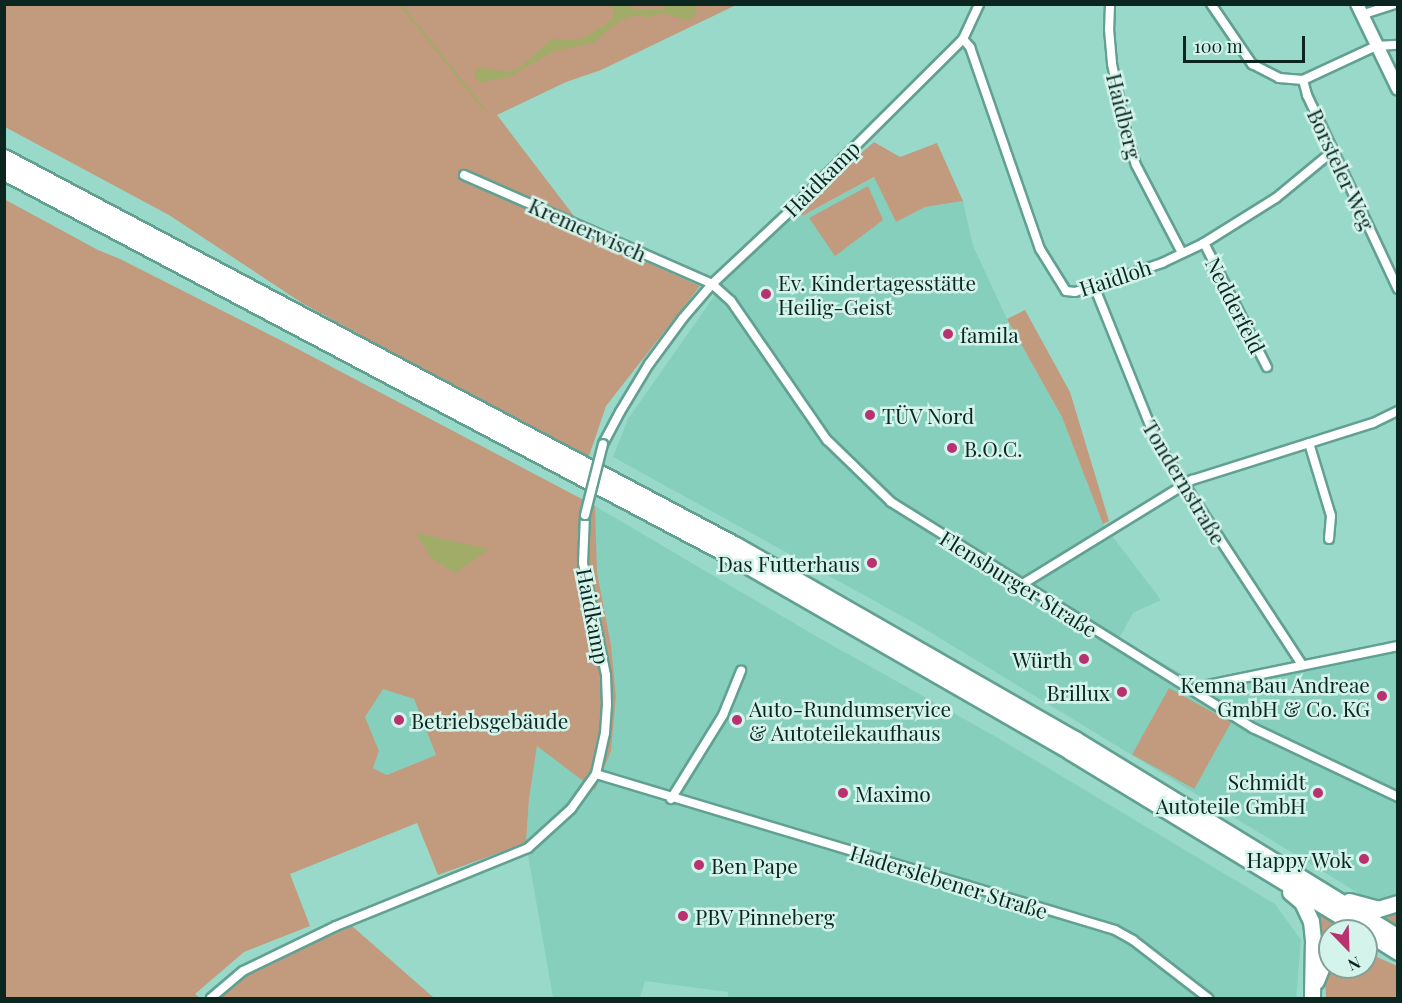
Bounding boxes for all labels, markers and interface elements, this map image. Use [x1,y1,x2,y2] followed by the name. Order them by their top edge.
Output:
[1186,24,1308,62] scale bar
[1194,34,1243,58] text: 100 m
[1102,71,1148,161] street label: Haidberg
[1303,104,1381,234] street label: Borsteler Weg
[778,135,864,221] street label: Haidkamp
[525,192,651,266] street label: Kremerwisch
[1201,253,1271,357] street label: Nedderfeld
[1076,254,1154,300] street label: Haidloh
[778,269,976,319] place label: Ev. Kindertagesstätte Heilig-Geist
[759,287,773,301] marker: Ev. Kindertagesstätte Heilig-Geist
[960,321,1019,347] place label: famila
[941,327,955,341] marker: famila
[882,402,975,428] place label: TÜV Nord
[863,408,877,422] marker: TÜV Nord
[1138,415,1232,549] street label: Tondernstraße
[964,435,1023,461] place label: B.O.C.
[945,441,959,455] marker: B.O.C.
[936,524,1102,642] street label: Flensburger Straße
[718,550,860,576] place label: Das Futterhaus
[865,556,879,570] marker: Das Futterhaus
[572,566,616,666] street label: Haidkamp
[1012,646,1072,672] place label: Würth
[1077,652,1091,666] marker: Würth
[1179,671,1370,721] place label: Kemna Bau Andreae GmbH & Co. KG
[1046,679,1110,705] place label: Brillux
[1115,685,1129,699] marker: Brillux
[1375,689,1389,703] marker: Kemna Bau Andreae GmbH & Co. KG
[749,695,951,745] place label: Auto-Rundumservice & Autoteilekaufhaus
[411,707,568,733] place label: Betriebsgebäude
[392,713,406,727] marker: Betriebsgebäude
[730,713,744,727] marker: Auto-Rundumservice & Autoteilekaufhaus
[1156,768,1306,818] place label: Schmidt Autoteile GmbH
[855,780,931,806] place label: Maximo
[836,786,850,800] marker: Maximo
[1311,786,1325,800] marker: Schmidt Autoteile GmbH
[847,839,1051,923] street label: Haderslebener Straße
[1245,846,1352,872] place label: Happy Wok
[711,852,798,878] place label: Ben Pape
[1357,852,1371,866] marker: Happy Wok
[692,858,706,872] marker: Ben Pape
[695,903,835,929] place label: PBV Pinneberg
[676,909,690,923] marker: PBV Pinneberg
[1318,919,1378,979] north arrow
[1345,952,1364,976] text: N

